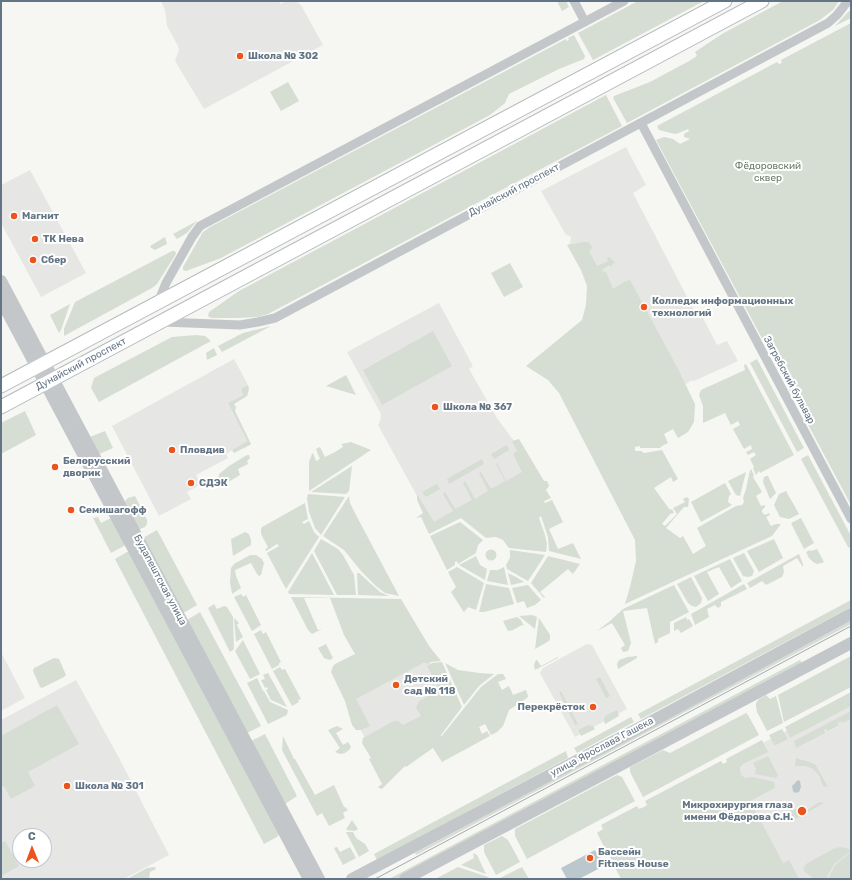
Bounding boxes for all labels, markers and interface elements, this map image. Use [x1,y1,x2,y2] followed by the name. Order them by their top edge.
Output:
[248,50,318,62] place label: Школа № 302
[235,51,245,61] marker: Школа № 302
[735,160,801,184] park label: Фёдоровский сквер
[467,161,561,219] street label: Дунайский проспект
[22,210,59,222] place label: Магнит
[9,211,19,221] marker: Магнит
[43,233,84,245] place label: ТК Нева
[30,234,40,244] marker: ТК Нева
[41,254,66,266] place label: Сбер
[28,255,38,265] marker: Сбер
[652,295,793,318] place label: Колледж информационных технологий
[639,302,649,312] marker: Колледж информационных технологий
[761,334,817,426] street label: Загребский бульвар
[34,335,128,393] street label: Дунайский проспект
[443,401,512,413] place label: Школа № 367
[430,402,440,412] marker: Школа № 367
[180,444,225,456] place label: Пловдив
[167,445,177,455] marker: Пловдив
[63,455,130,478] place label: Белорусский дворик
[50,462,60,472] marker: Белорусский дворик
[199,477,228,489] place label: СДЭК
[186,478,196,488] marker: СДЭК
[79,504,147,516] place label: Семишагофф
[66,505,76,515] marker: Семишагофф
[131,533,189,627] street label: Будапештская улица
[404,673,456,696] place label: Детский сад № 118
[391,680,401,690] marker: Детский сад № 118
[518,701,585,713] place label: Перекрёсток
[588,702,598,712] marker: Перекрёсток
[548,715,656,779] street label: улица Ярослава Гашека
[75,780,144,792] place label: Школа № 301
[62,781,72,791] marker: Школа № 301
[682,799,793,822] place label: Микрохирургия глаза имени Фёдорова С.Н.
[796,805,808,817] marker: Микрохирургия глаза имени Фёдорова С.Н.
[12,828,52,868] north arrow
[28,830,36,843] text: С
[598,846,669,870] place label: Бассейн Fitness House
[585,853,595,863] marker: Бассейн Fitness House

